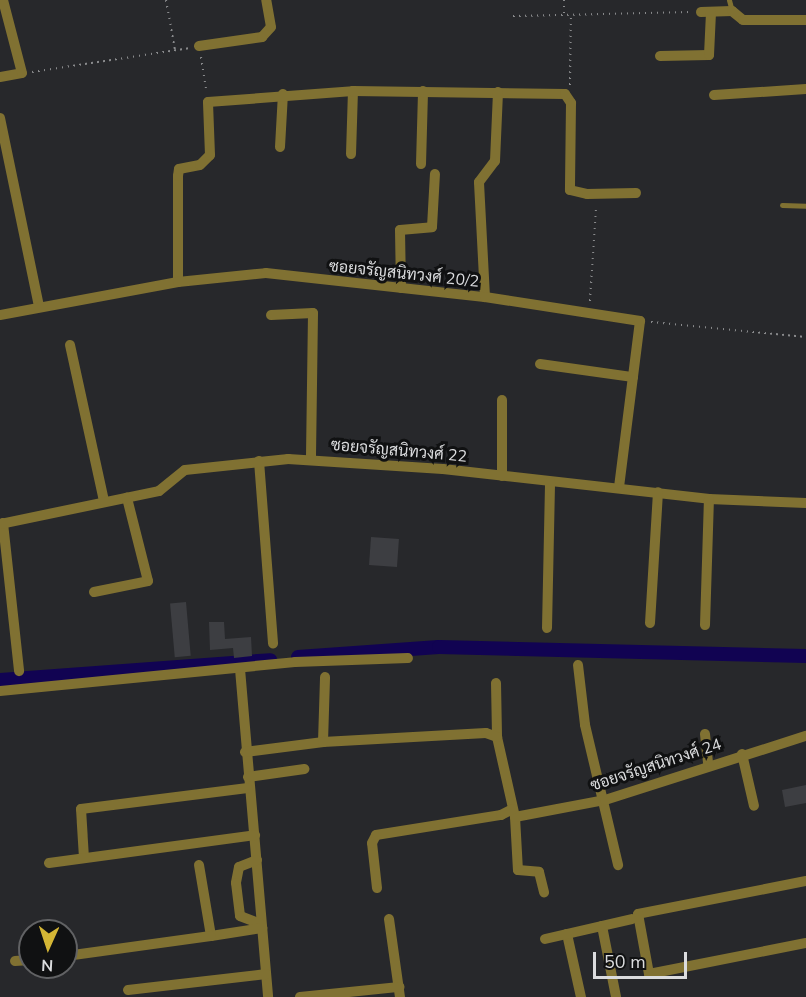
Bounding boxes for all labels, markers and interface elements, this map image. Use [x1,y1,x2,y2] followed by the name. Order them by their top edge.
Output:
[328,257,480,291] street label: ซอยจรัญสนิทวงศ์ 20/2
[330,435,468,467] street label: ซอยจรัญสนิทวงศ์ 22
[588,735,724,795] street label: ซอยจรัญสนิทวงศ์ 24
[18,919,78,979] north arrow
[596,940,690,978] scale bar
[604,950,646,974] text: 50 m
[41,954,54,976] text: N

